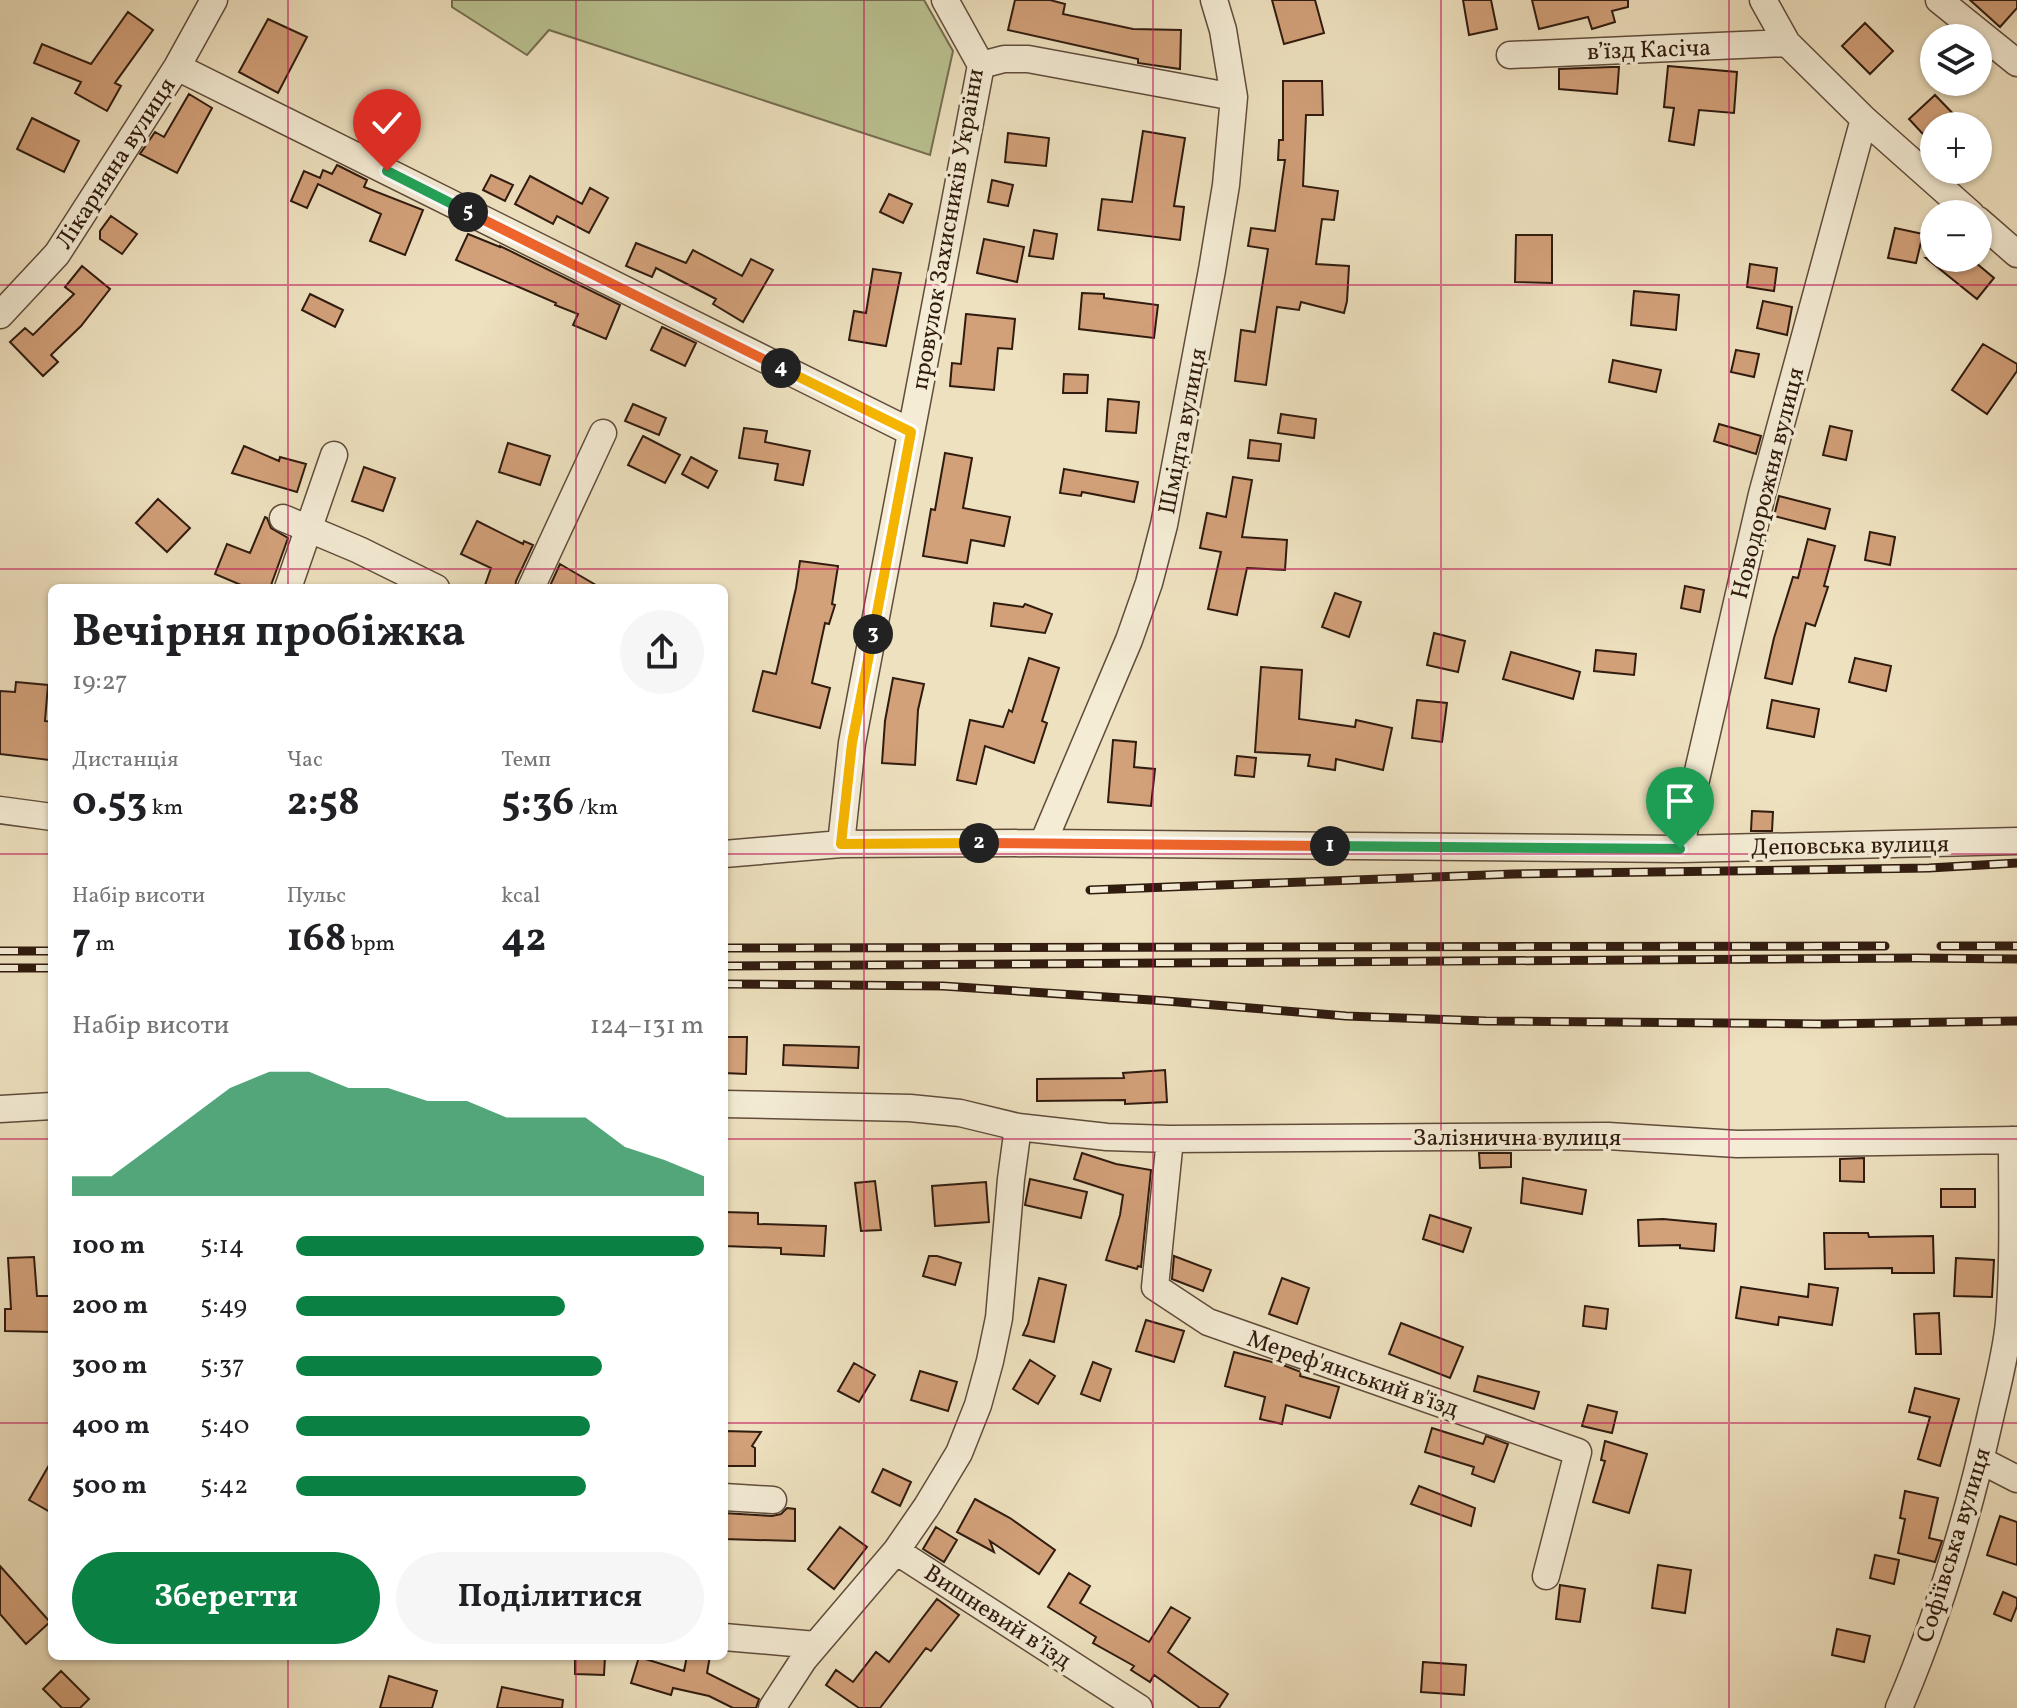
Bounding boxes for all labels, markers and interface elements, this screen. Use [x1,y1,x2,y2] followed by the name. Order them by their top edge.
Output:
[1920,24,1992,272] map controls
[1920,24,1992,96] button: layers
[1586,32,1712,70] street label: в’їзд Касіча
[904,66,994,393] street label: провулок Захисників України
[48,72,185,257] street label: Лікарняна вулиця
[353,89,421,171] pin
[365,101,409,145] icon: check
[1920,112,1992,184] button: +
[448,192,488,232] pin: 5
[463,196,473,227] text: 5
[1920,200,1992,272] button: −
[1151,345,1217,517] street label: Шмідта вулиця
[761,348,801,388] pin: 4
[774,352,788,383] text: 4
[1724,364,1814,603] street label: Новодорожня вулиця
[72,603,466,664] text: Вечірня пробіжка
[620,610,704,694] button: share
[853,614,893,654] pin: 3
[867,618,879,649] text: 3
[72,664,128,700] text: 19:27
[72,745,178,776] text: Дистанція
[287,745,323,776] text: Час
[501,745,551,776] text: Темп
[1646,767,1714,849] pin
[72,776,147,832] text: 0.53
[287,776,360,832] text: 2:58
[501,776,574,832] text: 5:36
[1658,779,1702,823] icon: arrive
[147,793,183,824] text: km
[574,793,618,824] text: /km
[959,823,999,863] pin: 2
[1310,826,1350,866] pin: 1
[973,827,985,858] text: 2
[1751,828,1949,866] street label: Деповська вулиця
[1326,830,1334,861] text: 1
[72,881,205,912] text: Набір висоти
[287,881,346,912] text: Пульс
[501,881,540,912] text: kcal
[72,912,91,968] text: 7
[287,912,347,968] text: 168
[501,912,546,968] text: 42
[91,929,115,960] text: m
[347,929,395,960] text: bpm
[72,1008,229,1044] text: Набір висоти
[590,1008,704,1044] text: 124–131 m
[1413,1122,1621,1156] street label: Залізнична вулиця
[72,1228,145,1264] text: 100 m
[200,1228,244,1264] text: 5:14
[72,1288,148,1324] text: 200 m
[200,1288,247,1324] text: 5:49
[1242,1323,1463,1427] street label: Мереф'янський в'їзд
[72,1348,148,1384] text: 300 m
[200,1348,245,1384] text: 5:37
[72,1408,150,1444] text: 400 m
[200,1408,249,1444] text: 5:40
[1909,1444,2001,1647] street label: Софіївська вулиця
[72,1468,147,1504] text: 500 m
[200,1468,248,1504] text: 5:42
[72,1552,380,1644] button: Зберегти
[396,1552,704,1644] button: Поділитися
[916,1557,1078,1678] street label: Вишневий в’їзд

